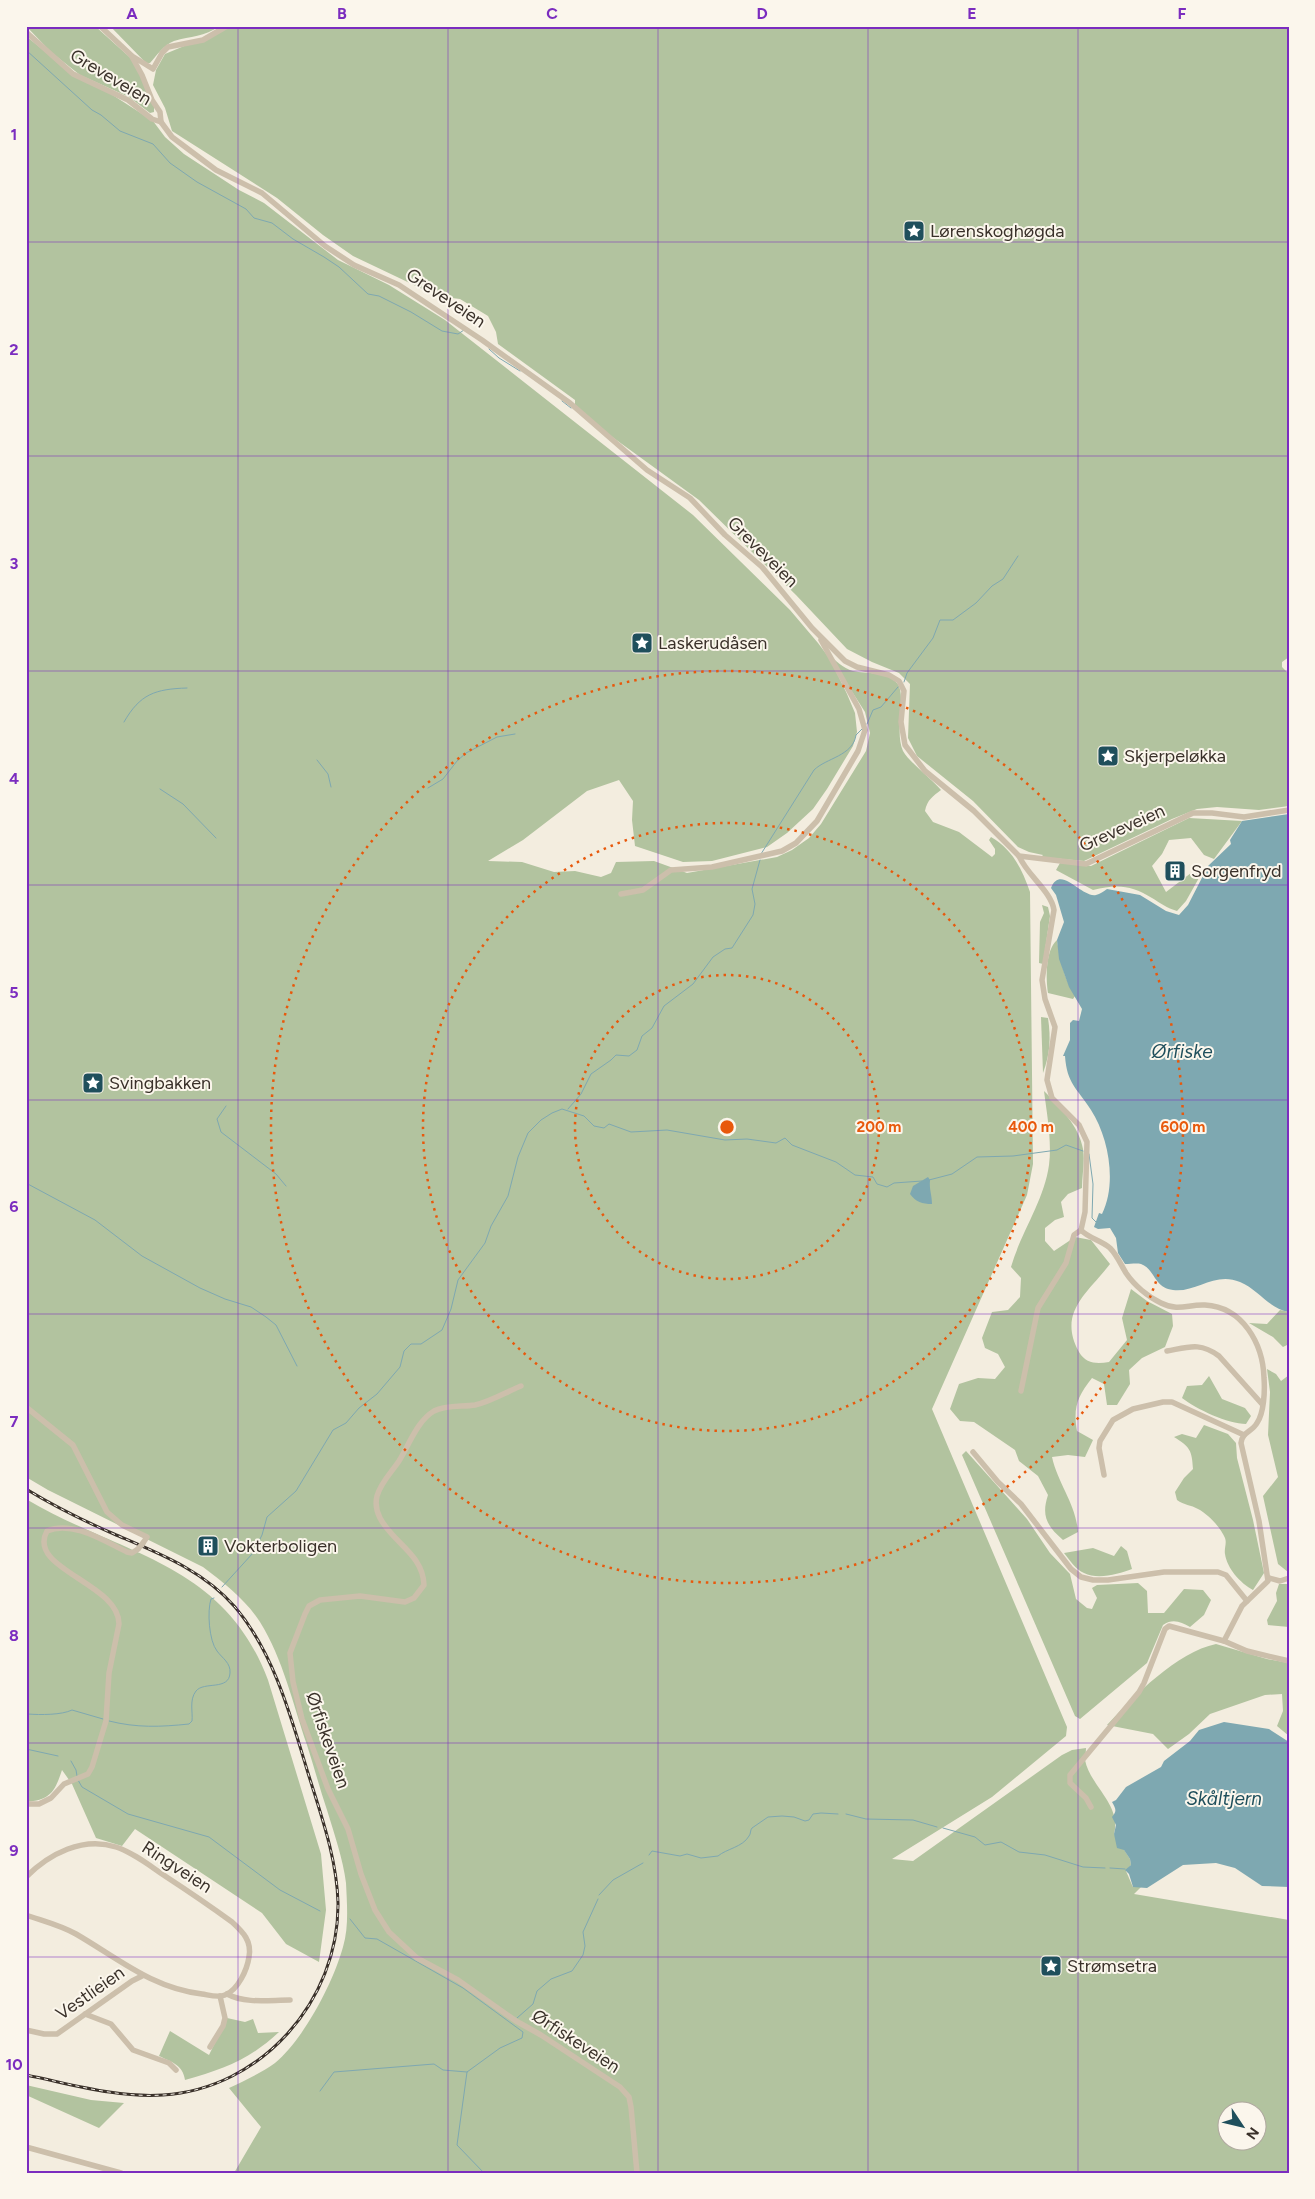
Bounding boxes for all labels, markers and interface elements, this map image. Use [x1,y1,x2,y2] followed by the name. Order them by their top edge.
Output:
[126,4,138,23] text: A
[337,4,347,23] text: B
[546,4,558,23] text: C
[756,4,768,23] text: D
[967,4,977,23] text: E
[1178,4,1187,23] text: F
[66,44,156,110] street label: Greveveien
[11,125,17,144] text: 1
[902,219,926,243] place icon: Lørenskoghøgda
[930,220,1064,242] place label: Lørenskoghøgda
[402,263,490,333] street label: Greveveien
[9,340,19,359] text: 2
[723,512,803,592] street label: Greveveien
[10,554,19,573] text: 3
[630,631,654,655] place icon: Laskerudåsen
[658,632,767,654] place label: Laskerudåsen
[1096,744,1120,768] place icon: Skjerpeløkka
[1124,745,1226,767] place label: Skjerpeløkka
[9,769,19,788] text: 4
[1076,799,1168,857] street label: Greveveien
[1163,859,1187,883] building icon: Sorgenfryd
[1191,860,1282,882] place label: Sorgenfryd
[9,983,19,1002] text: 5
[1150,1040,1213,1063] water label: Ørfiske
[81,1071,105,1095] place icon: Svingbakken
[109,1072,211,1094] place label: Svingbakken
[718,1118,736,1136] centre of rings
[857,1118,901,1136] text: 200 m
[1008,1118,1054,1136] text: 400 m
[1161,1118,1205,1136] text: 600 m
[9,1197,19,1216] text: 6
[10,1412,19,1431] text: 7
[196,1534,220,1558] building icon: Vokterboligen
[224,1535,337,1557] place label: Vokterboligen
[9,1626,19,1645] text: 8
[301,1689,355,1791] street label: Ørfiskeveien
[1186,1787,1262,1810] water label: Skåltjern
[138,1836,216,1898] street label: Ringveien
[9,1841,19,1860] text: 9
[1039,1954,1063,1978] place icon: Strømsetra
[1067,1955,1157,1977] place label: Strømsetra
[51,1961,129,2025] street label: Vestlieien
[528,2004,624,2078] street label: Ørfiskeveien
[5,2055,23,2074] text: 10
[1218,2102,1268,2152] north arrow
[1242,2124,1262,2142] text: N

